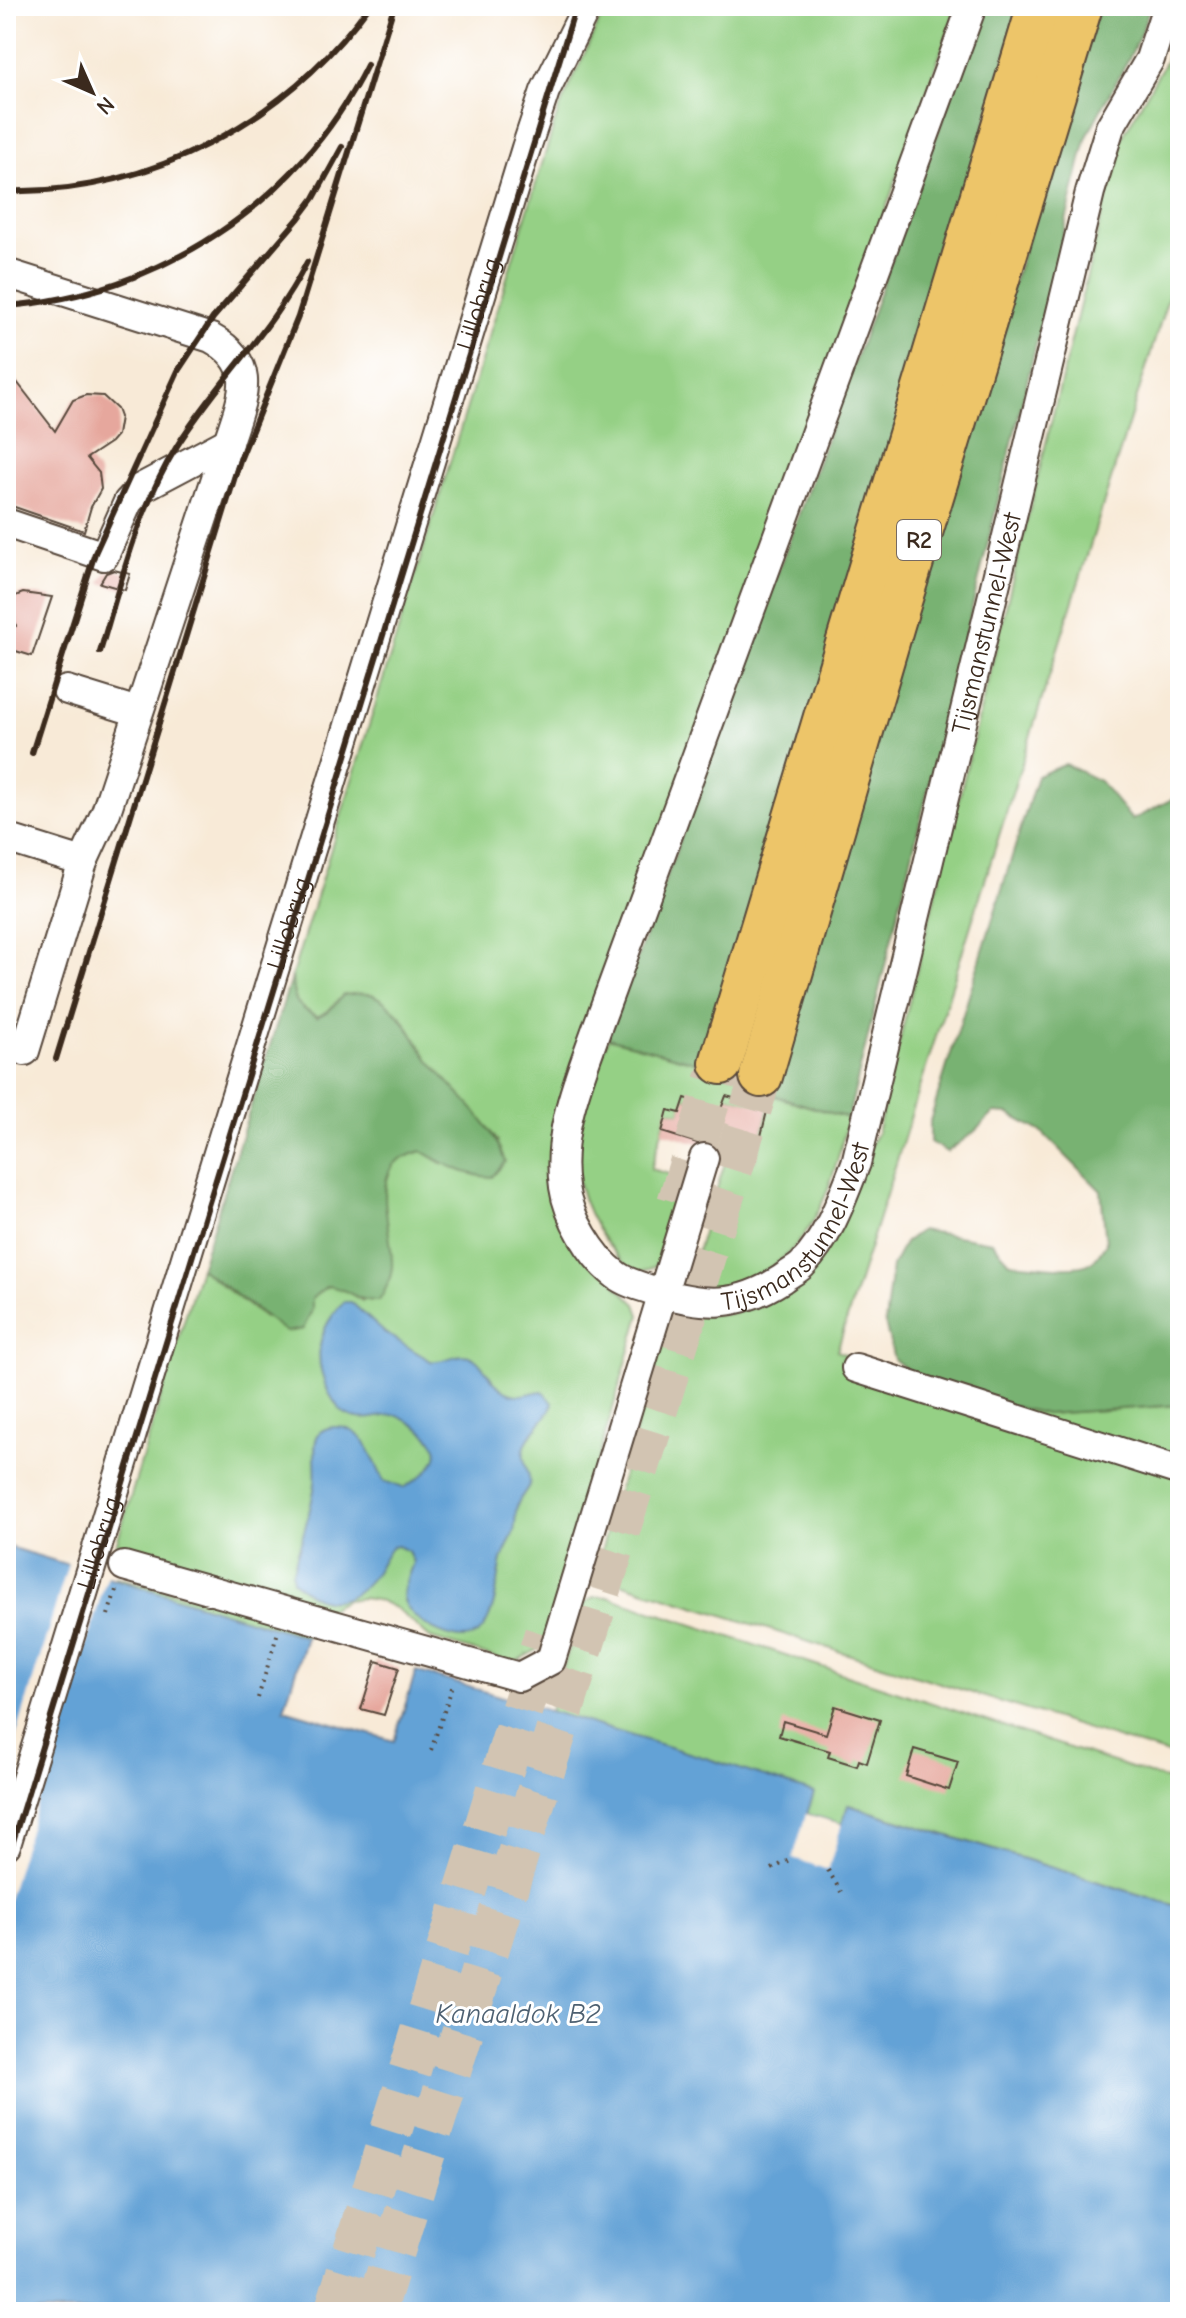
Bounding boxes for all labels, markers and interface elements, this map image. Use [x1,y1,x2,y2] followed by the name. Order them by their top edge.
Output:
[52,52,132,132] north arrow
[91,91,120,120] text: N
[451,254,508,354] street label: Lillobrug
[946,508,1029,737] street label: Tijsmanstunnel-West
[897,520,941,560] road number: R2
[261,874,318,974] street label: Lillobrug
[719,1138,877,1318] street label: Tijsmanstunnel-West
[71,1493,128,1593] street label: Lillobrug
[435,1998,601,2030] water label: Kanaaldok B2

